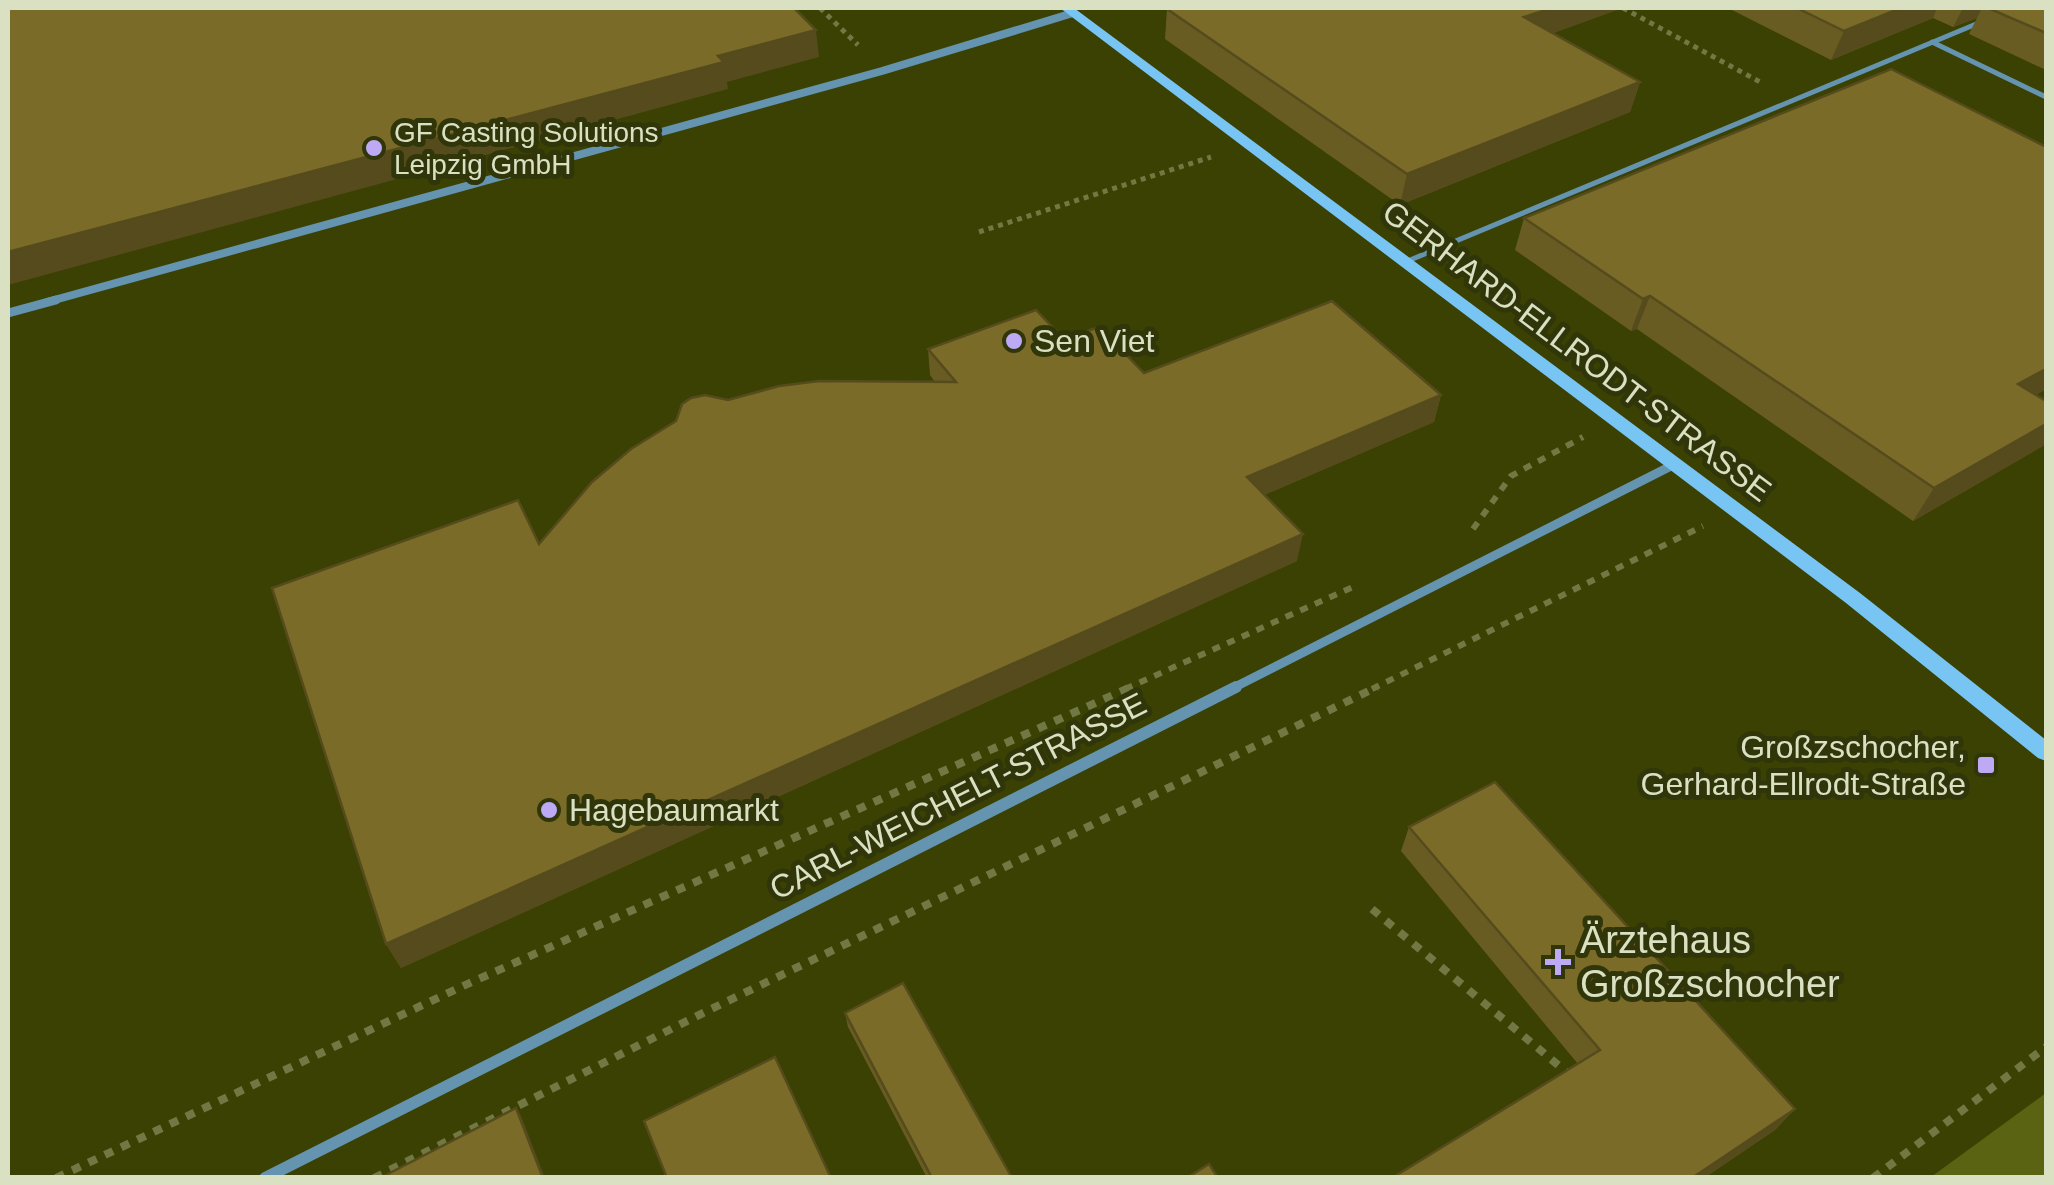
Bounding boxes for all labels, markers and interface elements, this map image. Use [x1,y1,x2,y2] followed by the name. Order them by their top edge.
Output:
[394,117,659,180] place label: GF Casting Solutions Leipzig GmbH
[363,137,385,159] marker: GF Casting Solutions Leipzig GmbH
[1376,193,1778,509] street label: GERHARD-ELLRODT-STRASSE
[1034,323,1155,359] place label: Sen Viet
[1003,330,1025,352] marker: Sen Viet
[764,685,1152,907] street label: CARL-WEICHELT-STRASSE
[1641,729,1966,802] place label: Großzschocher, Gerhard-Ellrodt-Straße
[1975,754,1997,776] marker: Großzschocher, Gerhard-Ellrodt-Straße
[569,792,779,828] place label: Hagebaumarkt
[538,799,560,821] marker: Hagebaumarkt
[1580,919,1840,1005] place label: Ärztehaus Großzschocher
[1545,949,1571,975] marker: Ärztehaus Großzschocher

